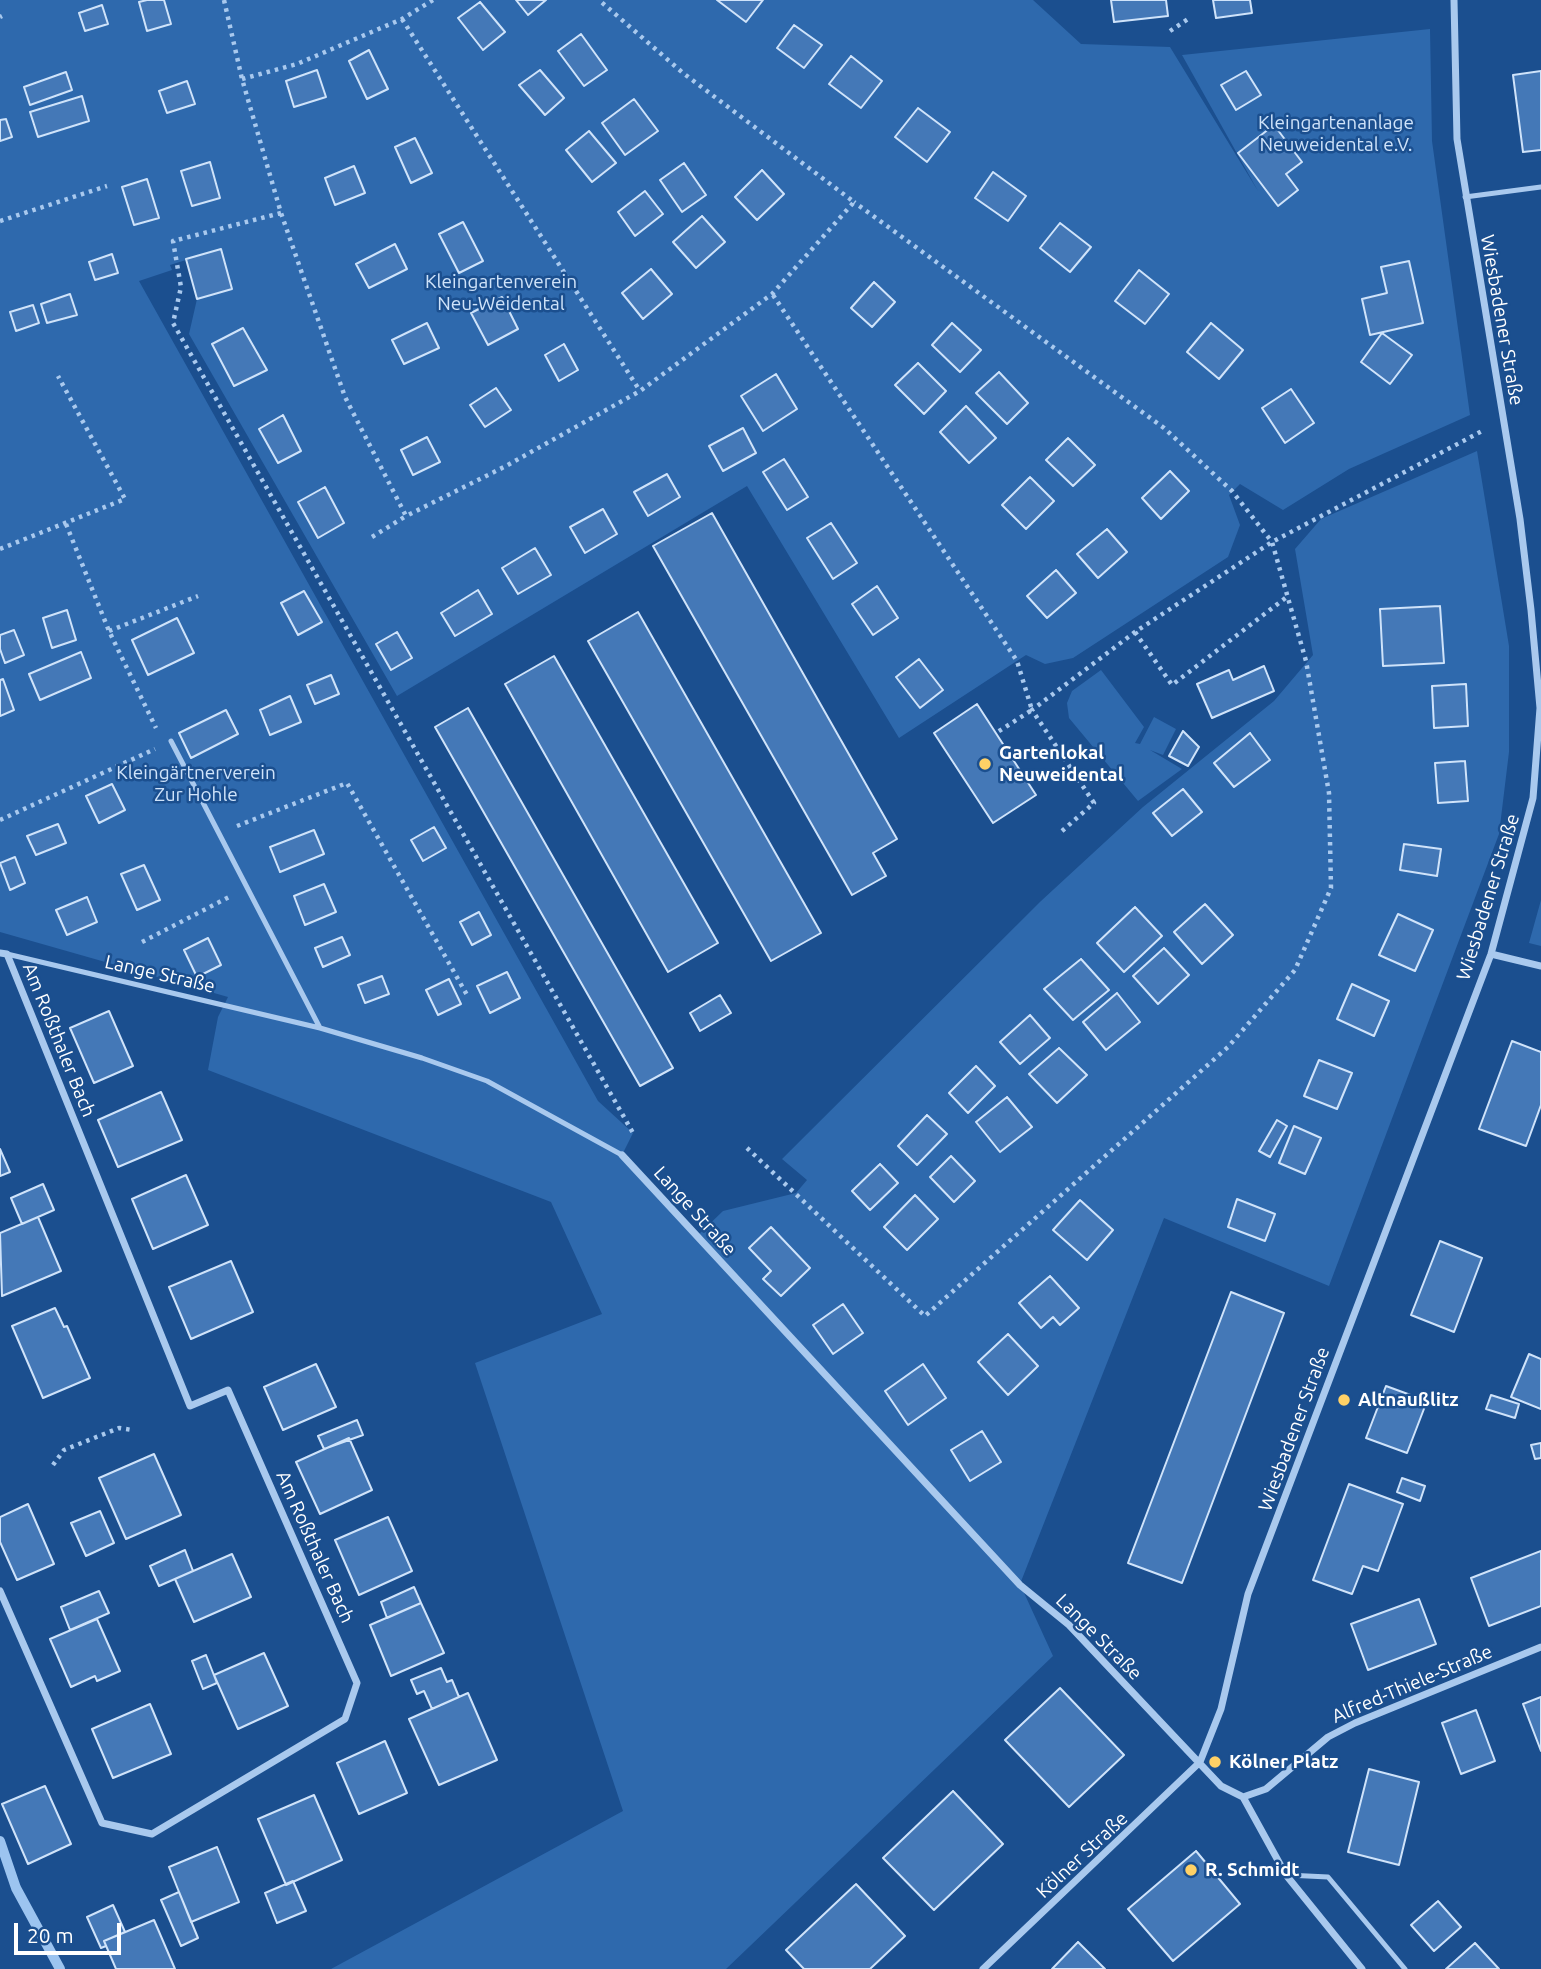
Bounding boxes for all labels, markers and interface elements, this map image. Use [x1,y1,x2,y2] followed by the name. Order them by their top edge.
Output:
[1258,112,1414,156] park label: Kleingartenanlage Neuweidental e.V.
[1476,233,1528,407] street label: Wiesbadener Straße
[425,271,577,315] park label: Kleingartenverein Neu-Weidental
[999,742,1123,786] place label: Gartenlokal Neuweidental
[977,756,993,772] marker: Gartenlokal Neuweidental
[116,762,276,806] park label: Kleingärtnerverein Zur Hohle
[1452,811,1524,983] street label: Wiesbadener Straße
[103,950,217,998] street label: Lange Straße
[18,960,100,1120] street label: Am Roßthaler Bach
[649,1162,741,1260] street label: Lange Straße
[1254,1344,1334,1514] street label: Wiesbadener Straße
[1358,1389,1459,1411] place label: Altnaußlitz
[1336,1392,1352,1408] marker: Altnaußlitz
[271,1467,359,1627] street label: Am Roßthaler Bach
[1051,1589,1147,1685] street label: Lange Straße
[1328,1640,1496,1728] street label: Alfred-Thiele-Straße
[1229,1751,1338,1773] place label: Kölner Platz
[1207,1754,1223,1770] marker: Kölner Platz
[1032,1807,1132,1903] street label: Kölner Straße
[1205,1859,1300,1881] place label: R. Schmidt
[1183,1862,1199,1878] marker: R. Schmidt
[18,1910,124,1954] scale bar
[27,1923,74,1947] text: 20 m

